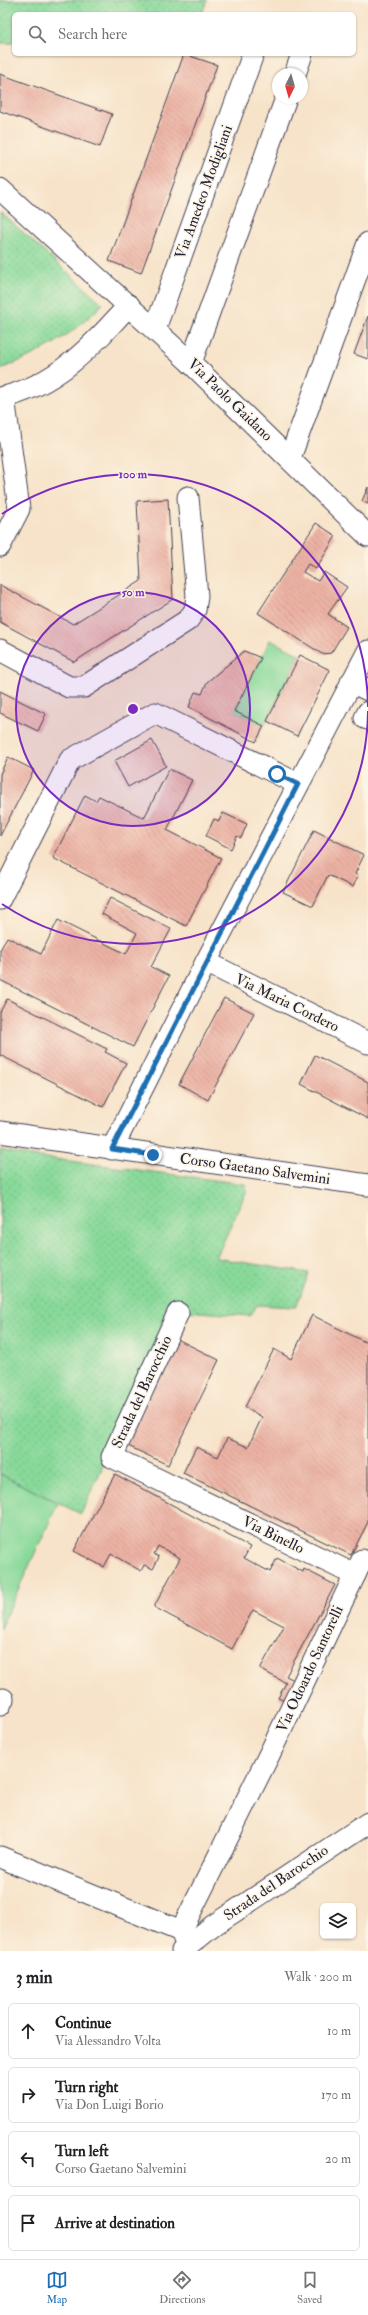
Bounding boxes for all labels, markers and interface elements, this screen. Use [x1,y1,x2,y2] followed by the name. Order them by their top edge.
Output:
[12,12,356,56] search box
[26,23,48,45] icon: search
[58,25,127,44] text: Search here
[272,68,308,104] north arrow
[171,122,237,262] street label: Via Amedeo Modigliani
[184,355,276,445] street label: Via Paolo Gaidano
[119,467,148,482] text: 100 m
[121,585,145,600] text: 50 m
[126,702,140,716] centre of rings
[268,765,286,783] route start
[232,970,342,1036] street label: Via Maria Cordero
[144,1146,162,1164] route end
[179,1149,331,1189] street label: Corso Gaetano Salvemini
[108,1333,176,1451] street label: Strada del Barocchio
[239,1512,307,1558] street label: Via Binello
[272,1603,348,1735] street label: Via Odoardo Santorelli
[220,1841,332,1925] street label: Strada del Barocchio
[320,1903,356,1939] map controls
[320,1903,356,1939] button: layers
[16,1967,53,1988] text: 3 min
[284,1969,352,1985] text: Walk · 200 m
[55,2014,111,2033] text: Continue
[17,2020,39,2042] icon: ahead
[327,2023,351,2039] text: 10 m
[55,2033,161,2049] text: Via Alessandro Volta
[55,2078,118,2097] text: Turn right
[17,2084,39,2106] icon: right
[321,2087,351,2103] text: 170 m
[55,2097,163,2113] text: Via Don Luigi Borio
[55,2142,109,2161] text: Turn left
[17,2148,39,2170] icon: left
[325,2151,351,2167] text: 20 m
[55,2161,187,2177] text: Corso Gaetano Salvemini
[17,2212,39,2234] icon: arrive
[55,2214,175,2233] text: Arrive at destination
[46,2269,68,2306] tab: Map
[159,2269,206,2306] tab: Directions
[297,2269,322,2306] tab: Saved

